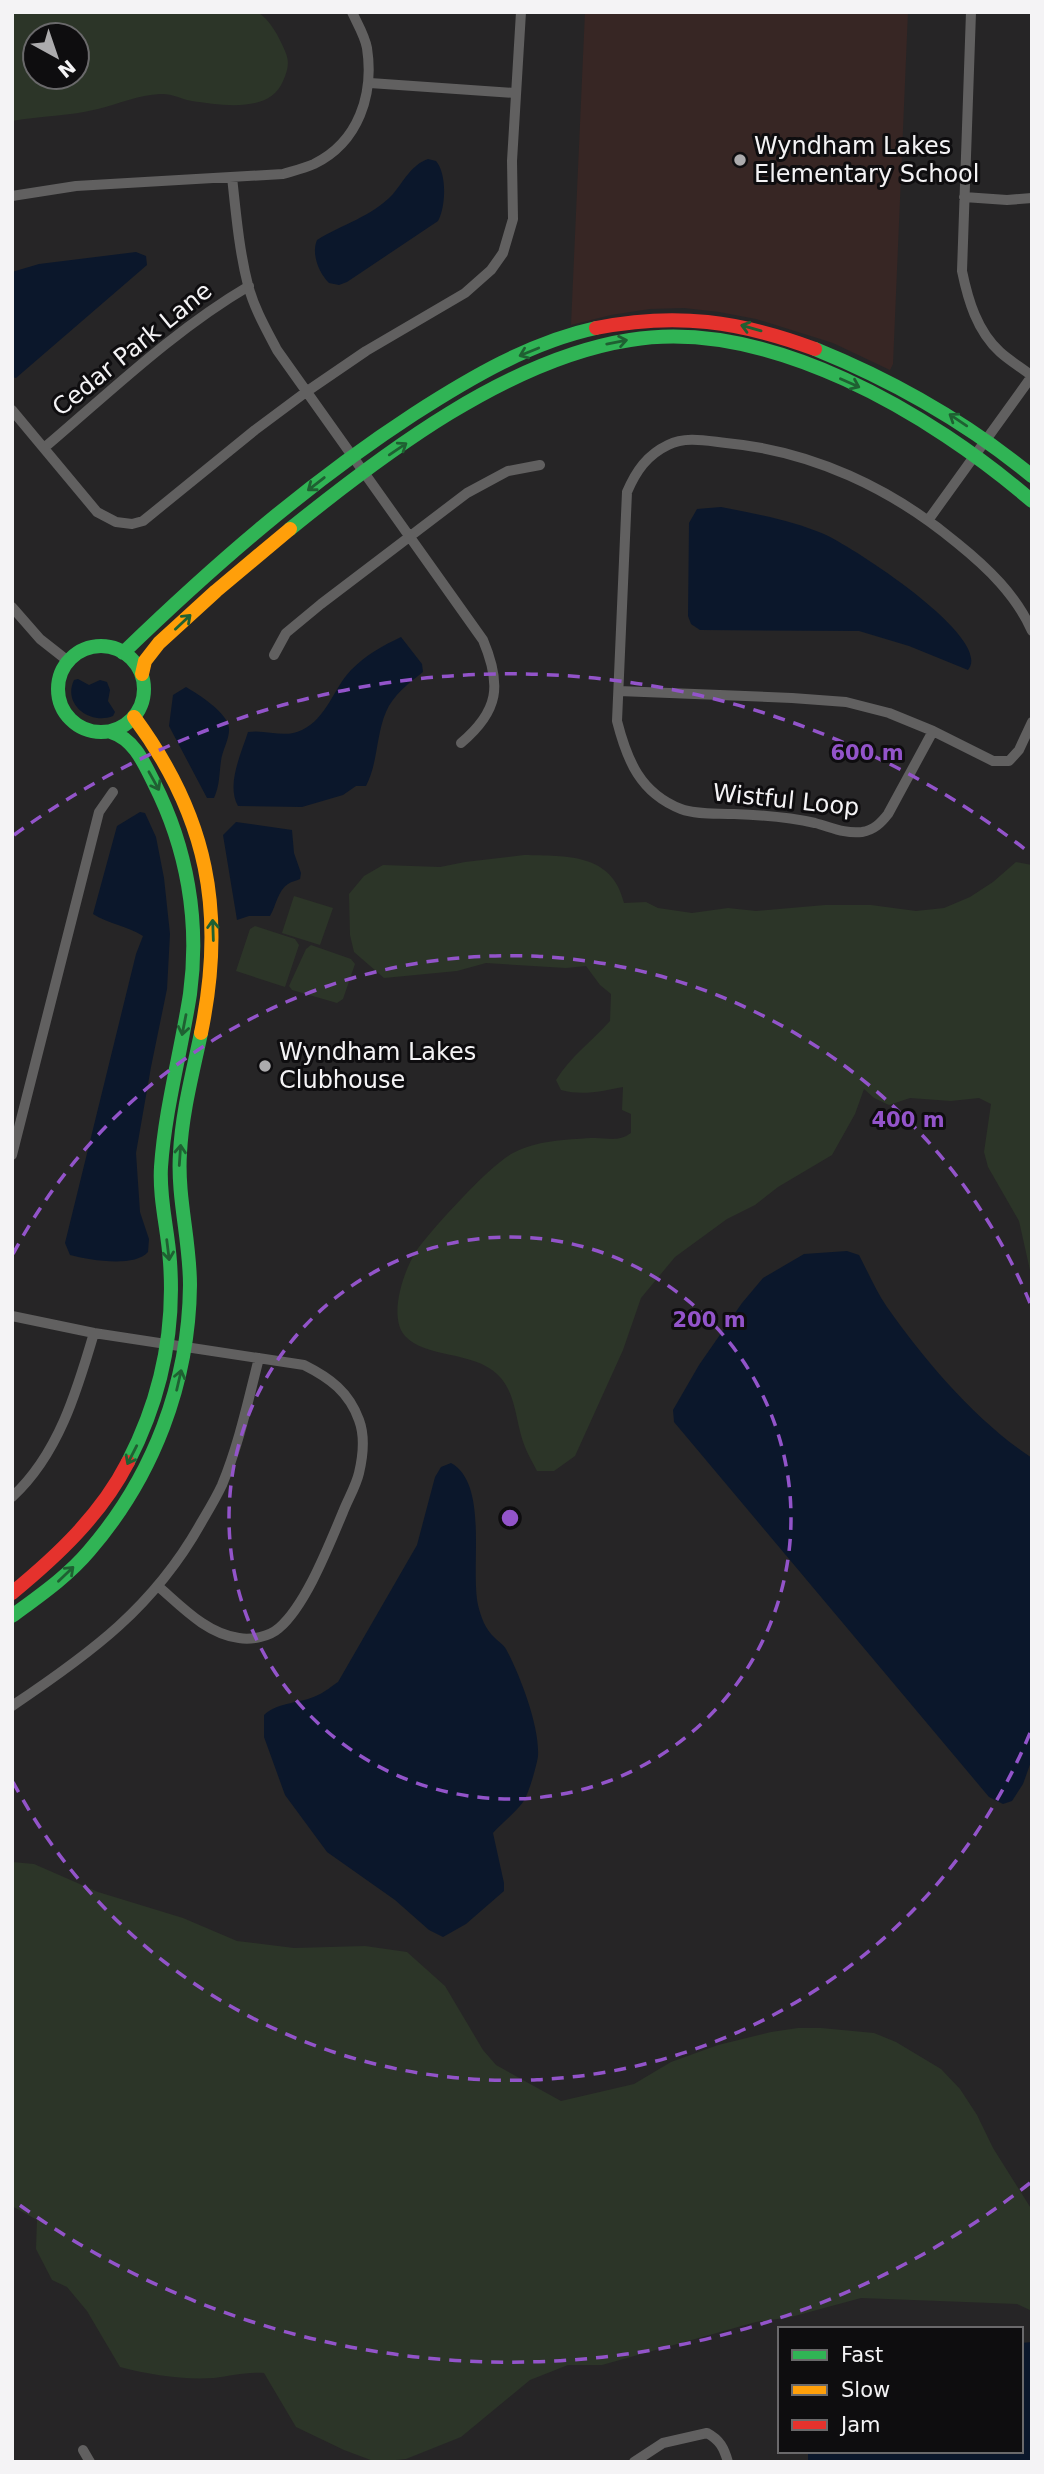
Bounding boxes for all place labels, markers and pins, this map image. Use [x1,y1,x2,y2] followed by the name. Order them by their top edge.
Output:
[754,132,979,188] place label: Wyndham Lakes Elementary School
[732,152,748,168] marker: Wyndham Lakes Elementary School
[279,1038,476,1094] place label: Wyndham Lakes Clubhouse
[257,1058,273,1074] marker: Wyndham Lakes Clubhouse
[498,1506,522,1530] centre of rings

